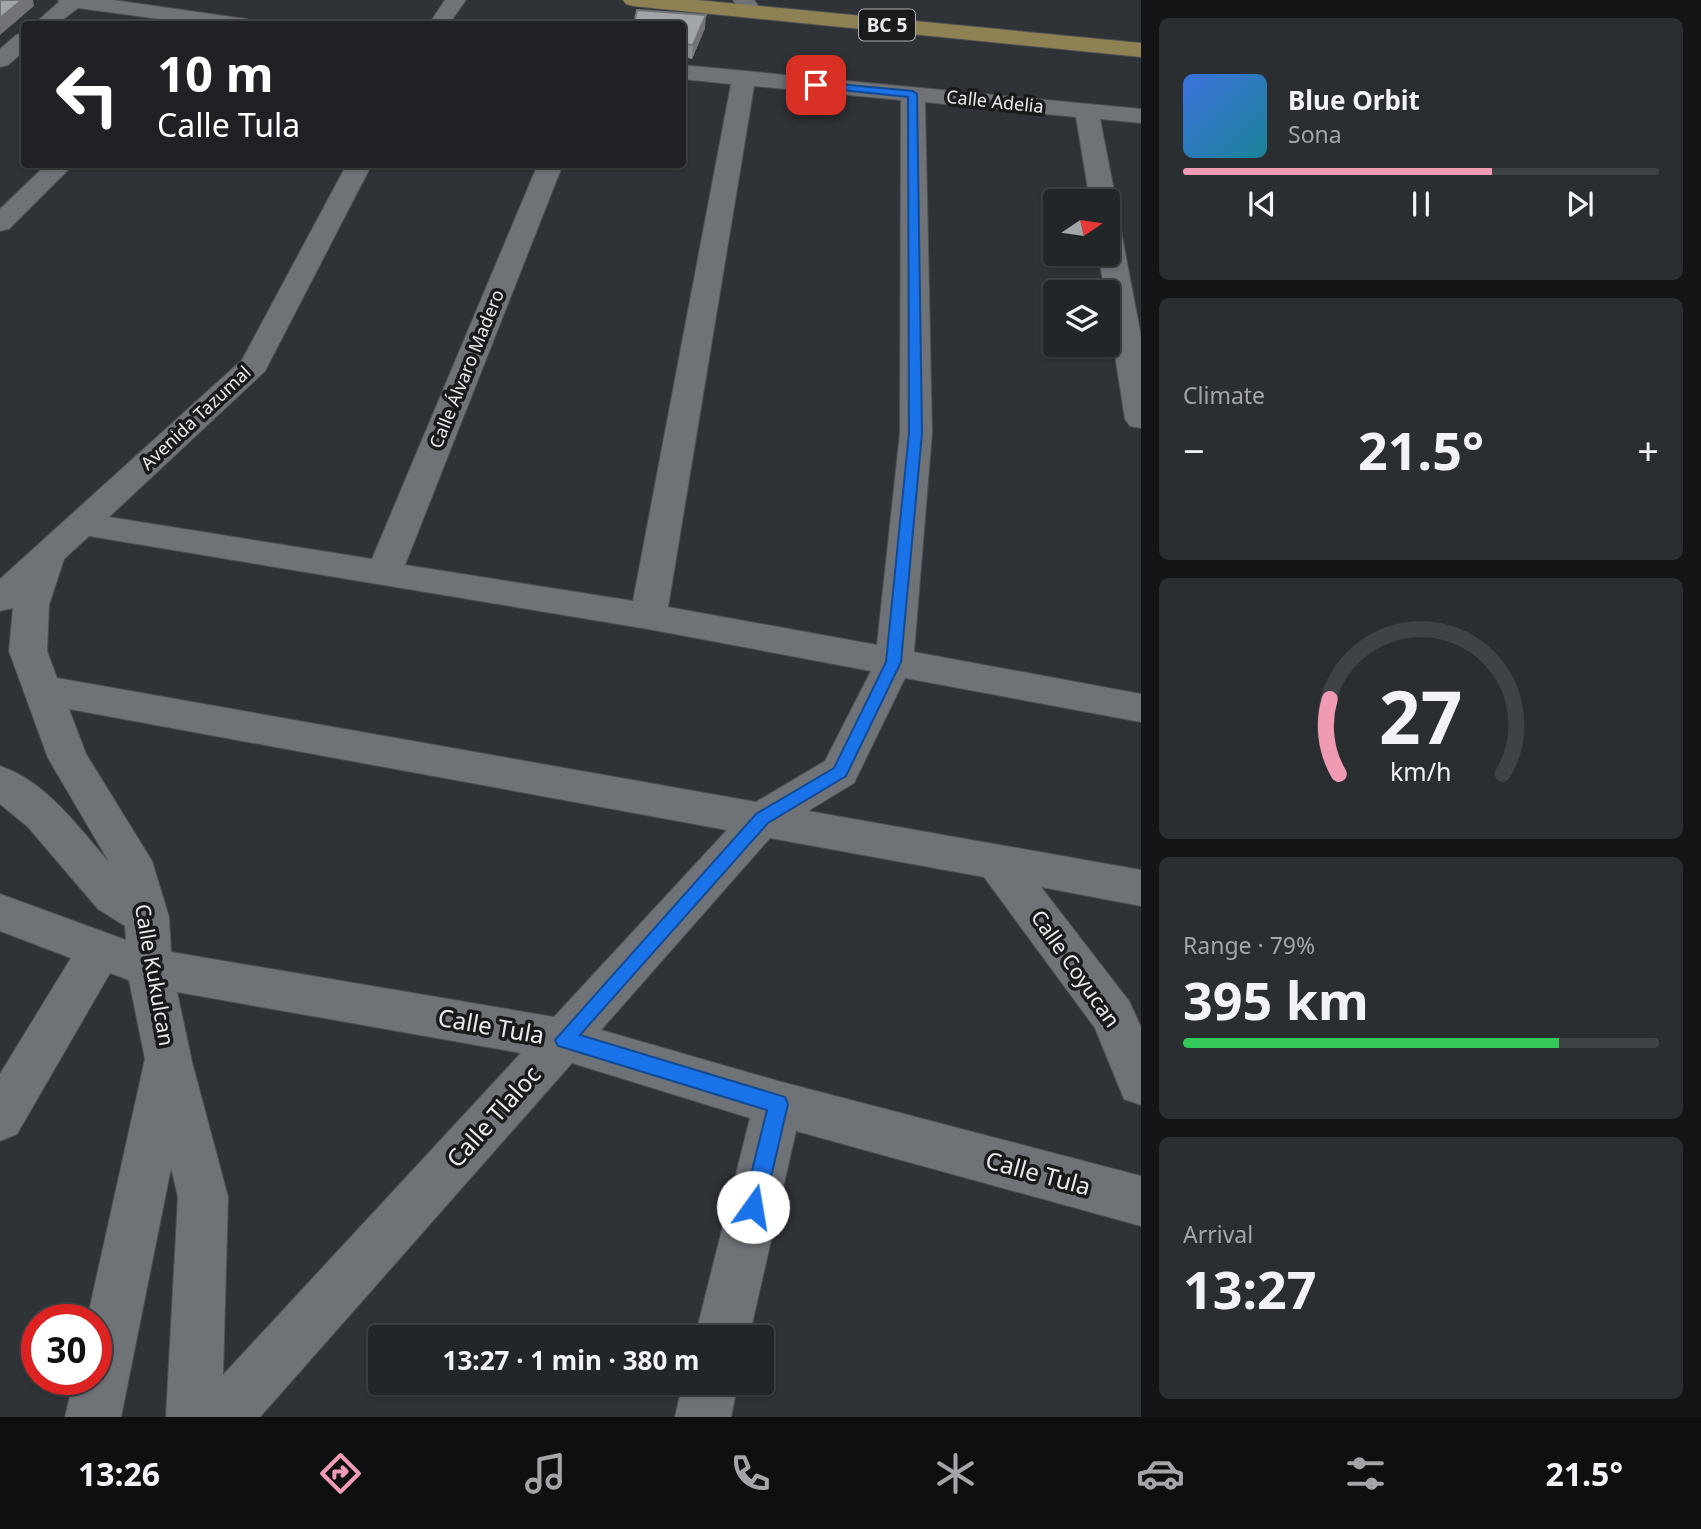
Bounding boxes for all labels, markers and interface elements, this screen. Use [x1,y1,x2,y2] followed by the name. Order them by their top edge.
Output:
[859,10,915,41] road number: BC 5
[157,40,274,106] text: 10 m
[42,49,133,140] icon: left
[786,55,846,115] pin
[797,66,835,104] icon: arrive
[1288,82,1420,118] text: Blue Orbit
[945,84,1045,118] street label: Calle Adelia
[157,103,300,146] text: Calle Tula
[1288,118,1342,150] text: Sona
[1243,185,1281,223] icon: previous
[1402,185,1440,223] icon: pause
[1561,185,1599,223] icon: next
[1043,189,1120,266] north arrow
[1043,189,1120,357] map controls
[1043,280,1120,357] button: layers
[423,286,509,452] street label: Calle Álvaro Madero
[135,360,256,475] street label: Avenida Tazumal
[1183,379,1265,411] text: Climate
[1358,414,1484,485] text: 21.5°
[1183,424,1205,476] text: −
[1637,424,1659,476] text: +
[1379,667,1463,766] text: 27
[1390,754,1452,788] text: km/h
[129,902,181,1048] street label: Calle Kukulcan
[1025,904,1127,1033] street label: Calle Coyucan
[1183,929,1315,961] text: Range · 79%
[1183,964,1369,1035] text: 395 km
[435,1000,547,1051] street label: Calle Tula
[438,1058,547,1174] street label: Calle Tlaloc
[982,1143,1095,1202] street label: Calle Tula
[716,1170,790,1244] position arrow
[1183,1218,1253,1250] text: Arrival
[1183,1253,1317,1324] text: 13:27
[21,1304,112,1395] speed limit sign: 30
[443,1342,699,1378] text: 13:27 · 1 min · 380 m
[316,1449,365,1498] icon: directions
[521,1449,570,1498] icon: music
[726,1449,775,1498] icon: phone
[931,1449,980,1498] icon: climate
[1136,1449,1185,1498] icon: car
[1341,1449,1390,1498] icon: filters
[78,1452,160,1495] text: 13:26
[1546,1452,1623,1495] text: 21.5°

